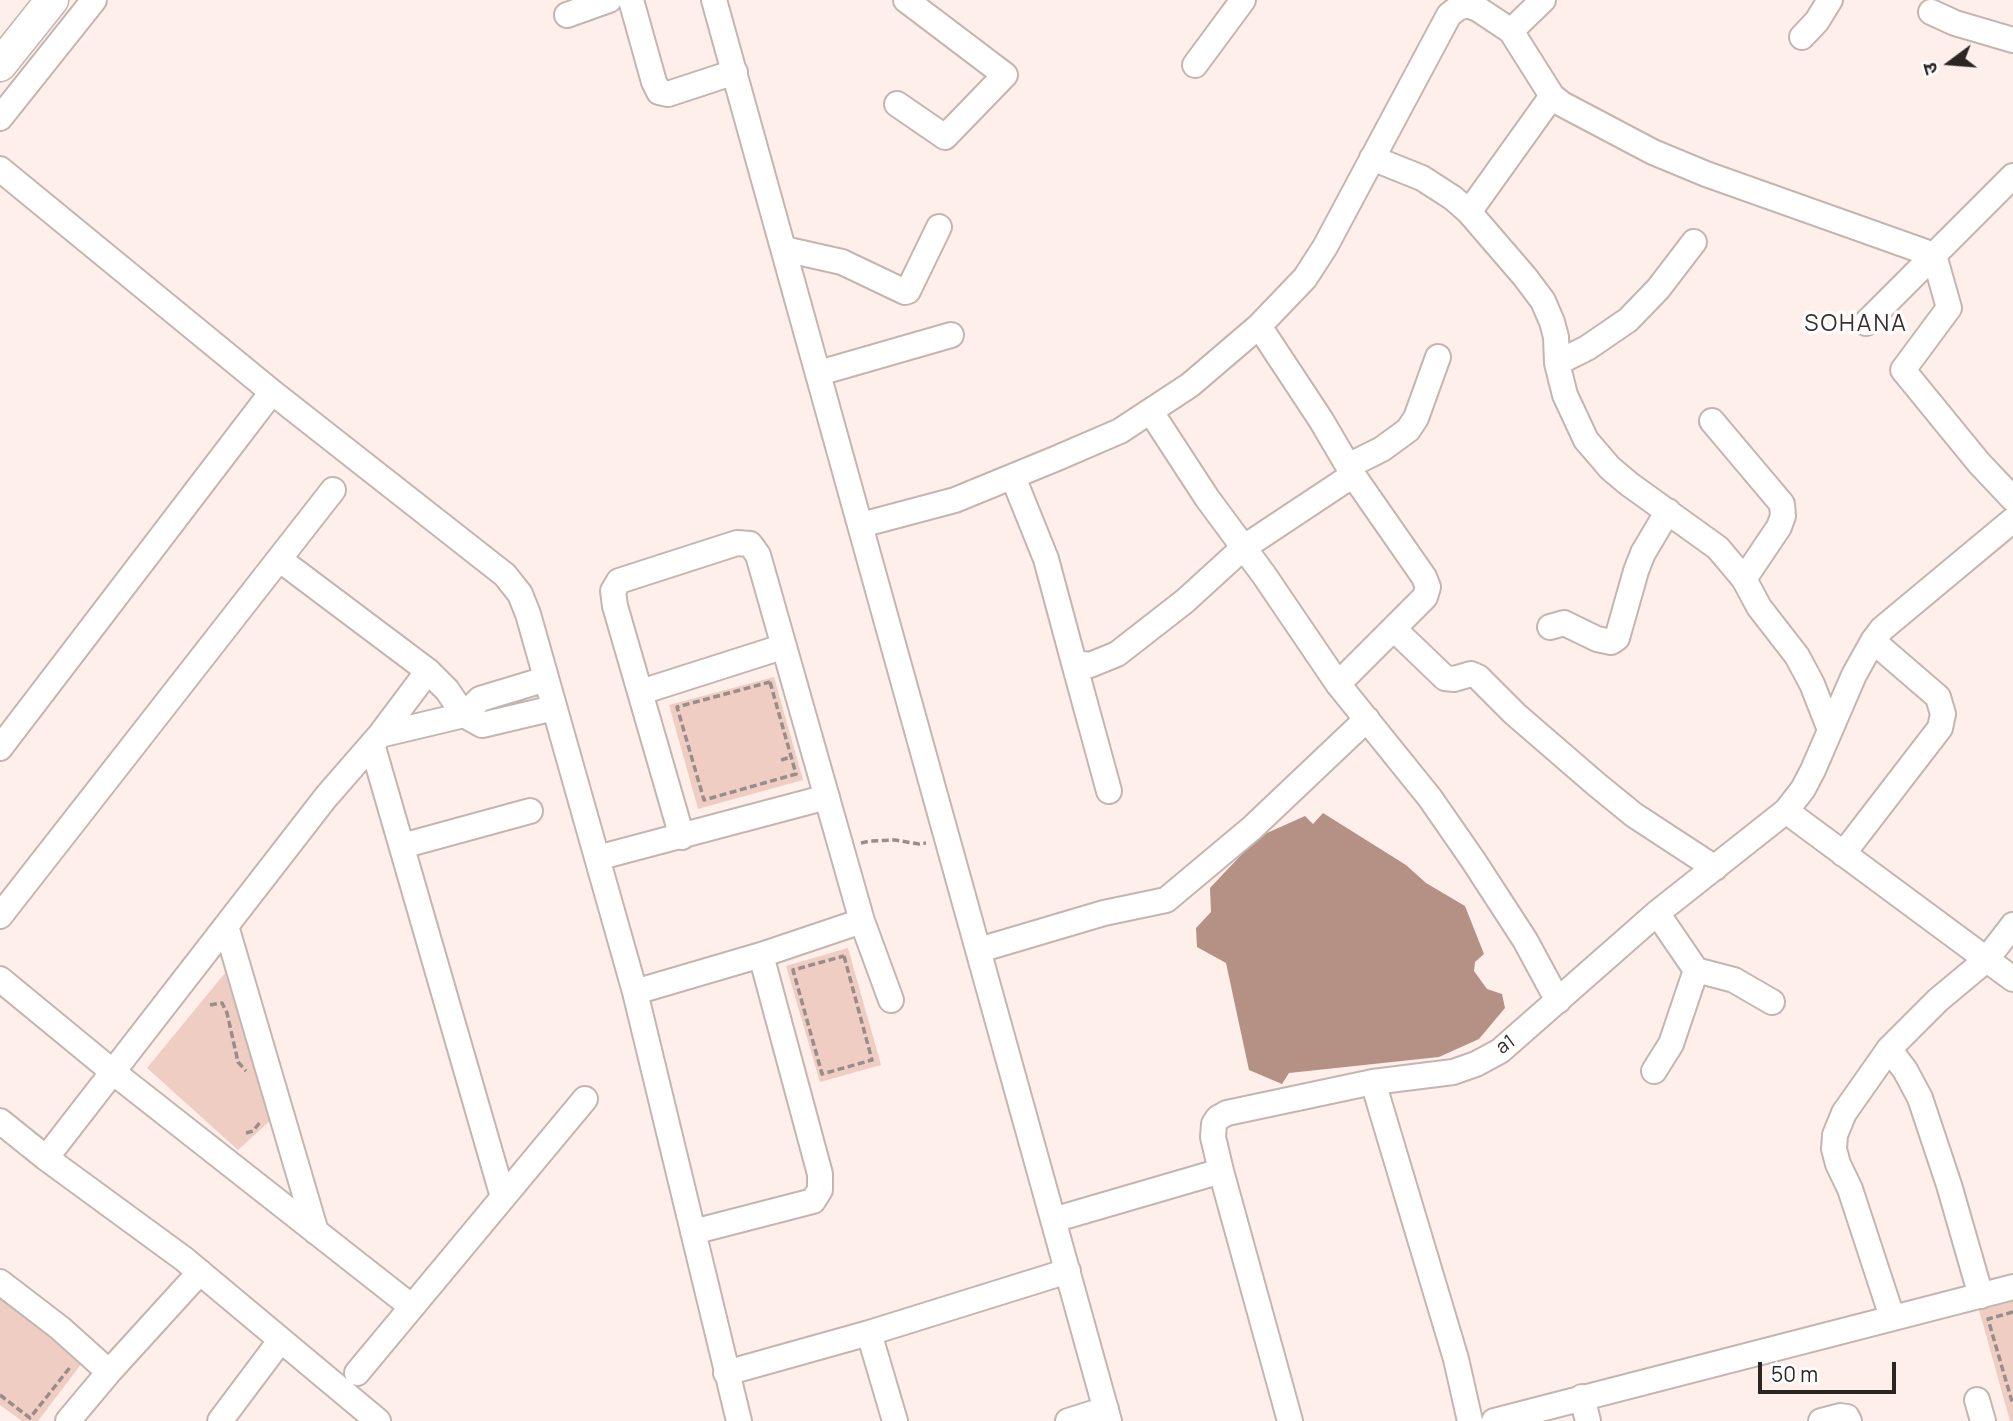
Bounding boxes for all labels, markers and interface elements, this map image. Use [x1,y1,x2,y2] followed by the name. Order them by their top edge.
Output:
[1915,28,1985,98] north arrow
[1916,60,1944,78] text: उ
[1805,311,1907,339] district label: SOHANA
[1492,1030,1520,1060] street label: a1
[1761,1348,1899,1392] scale bar
[1771,1360,1818,1388] text: 50 m

